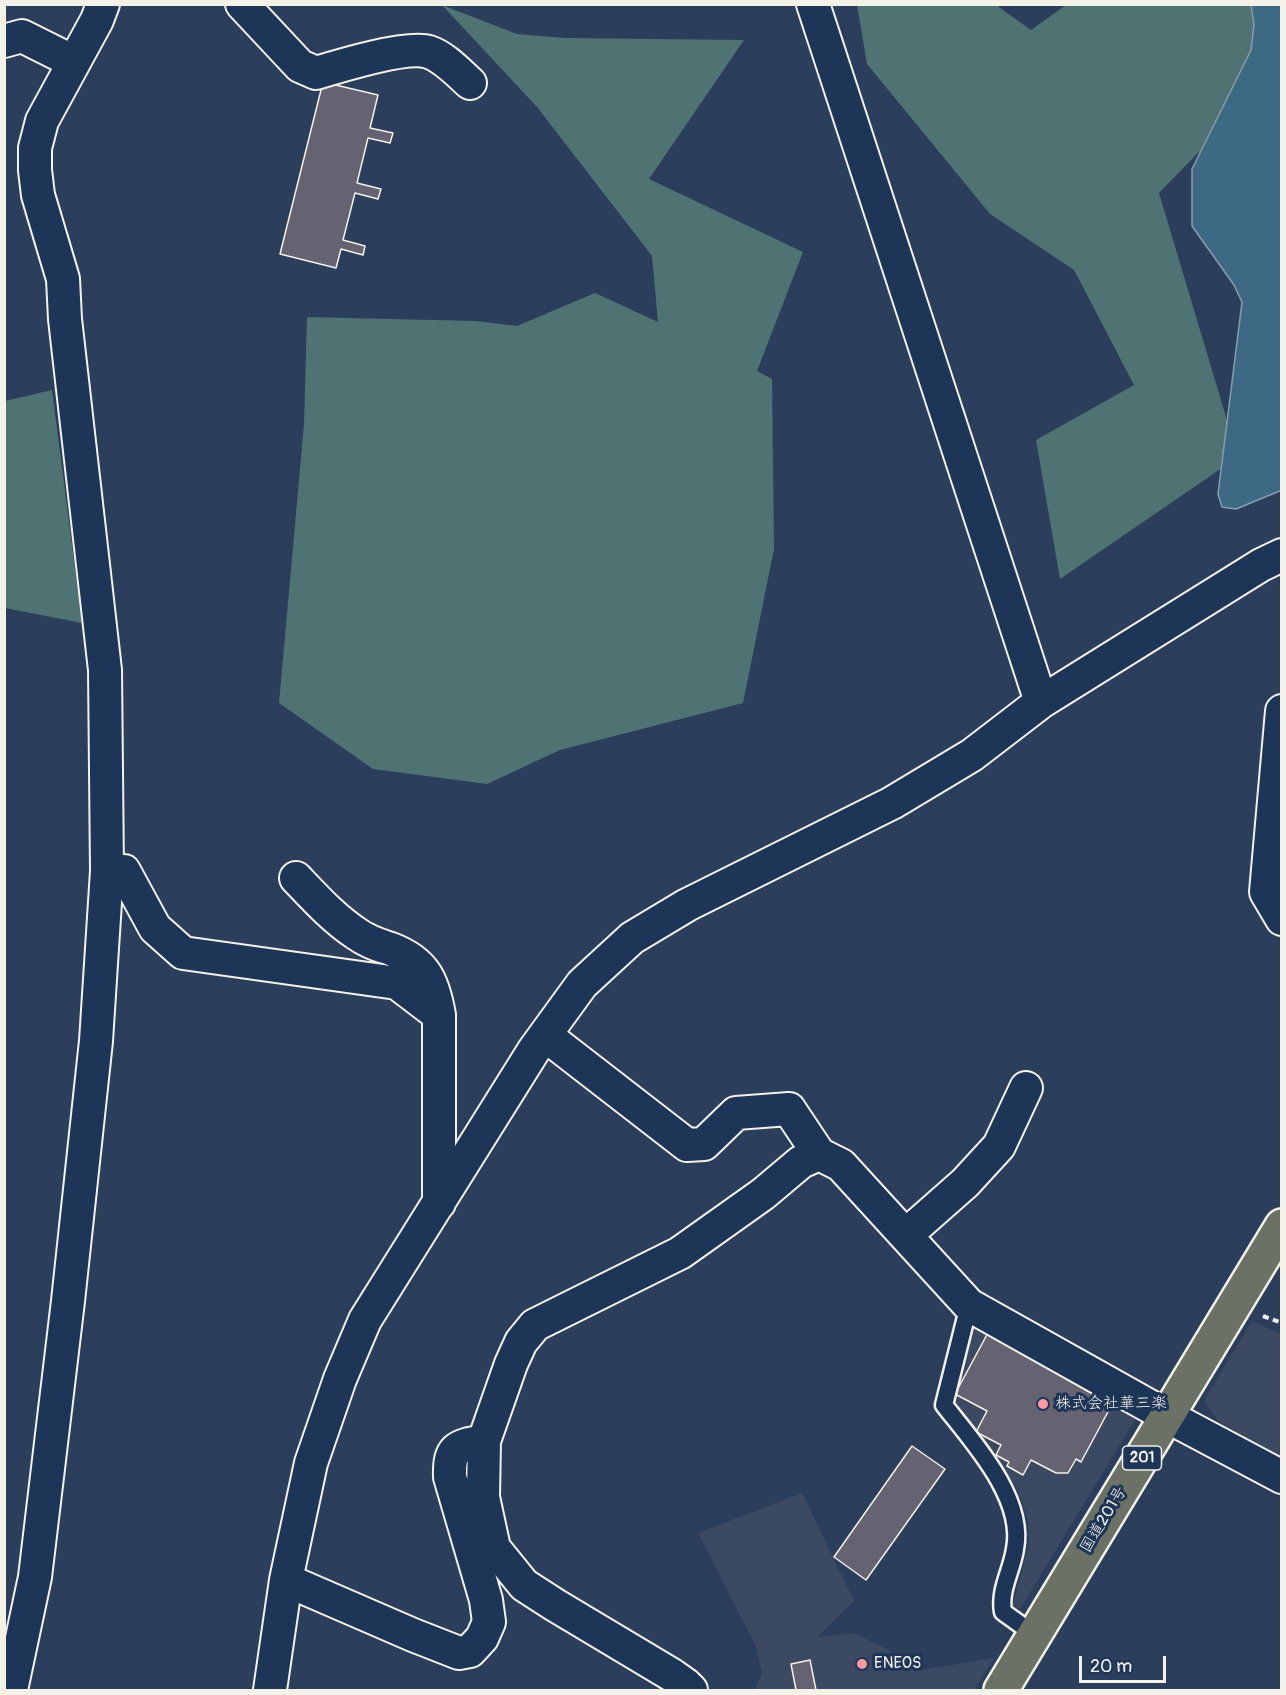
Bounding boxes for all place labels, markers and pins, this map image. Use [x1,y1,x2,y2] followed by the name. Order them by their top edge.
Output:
[1055,1394,1167,1414] place label: 株式会社華三楽
[1036,1397,1050,1411] marker: 株式会社華三楽
[874,1654,921,1674] place label: ENEOS
[855,1657,869,1671] marker: ENEOS

